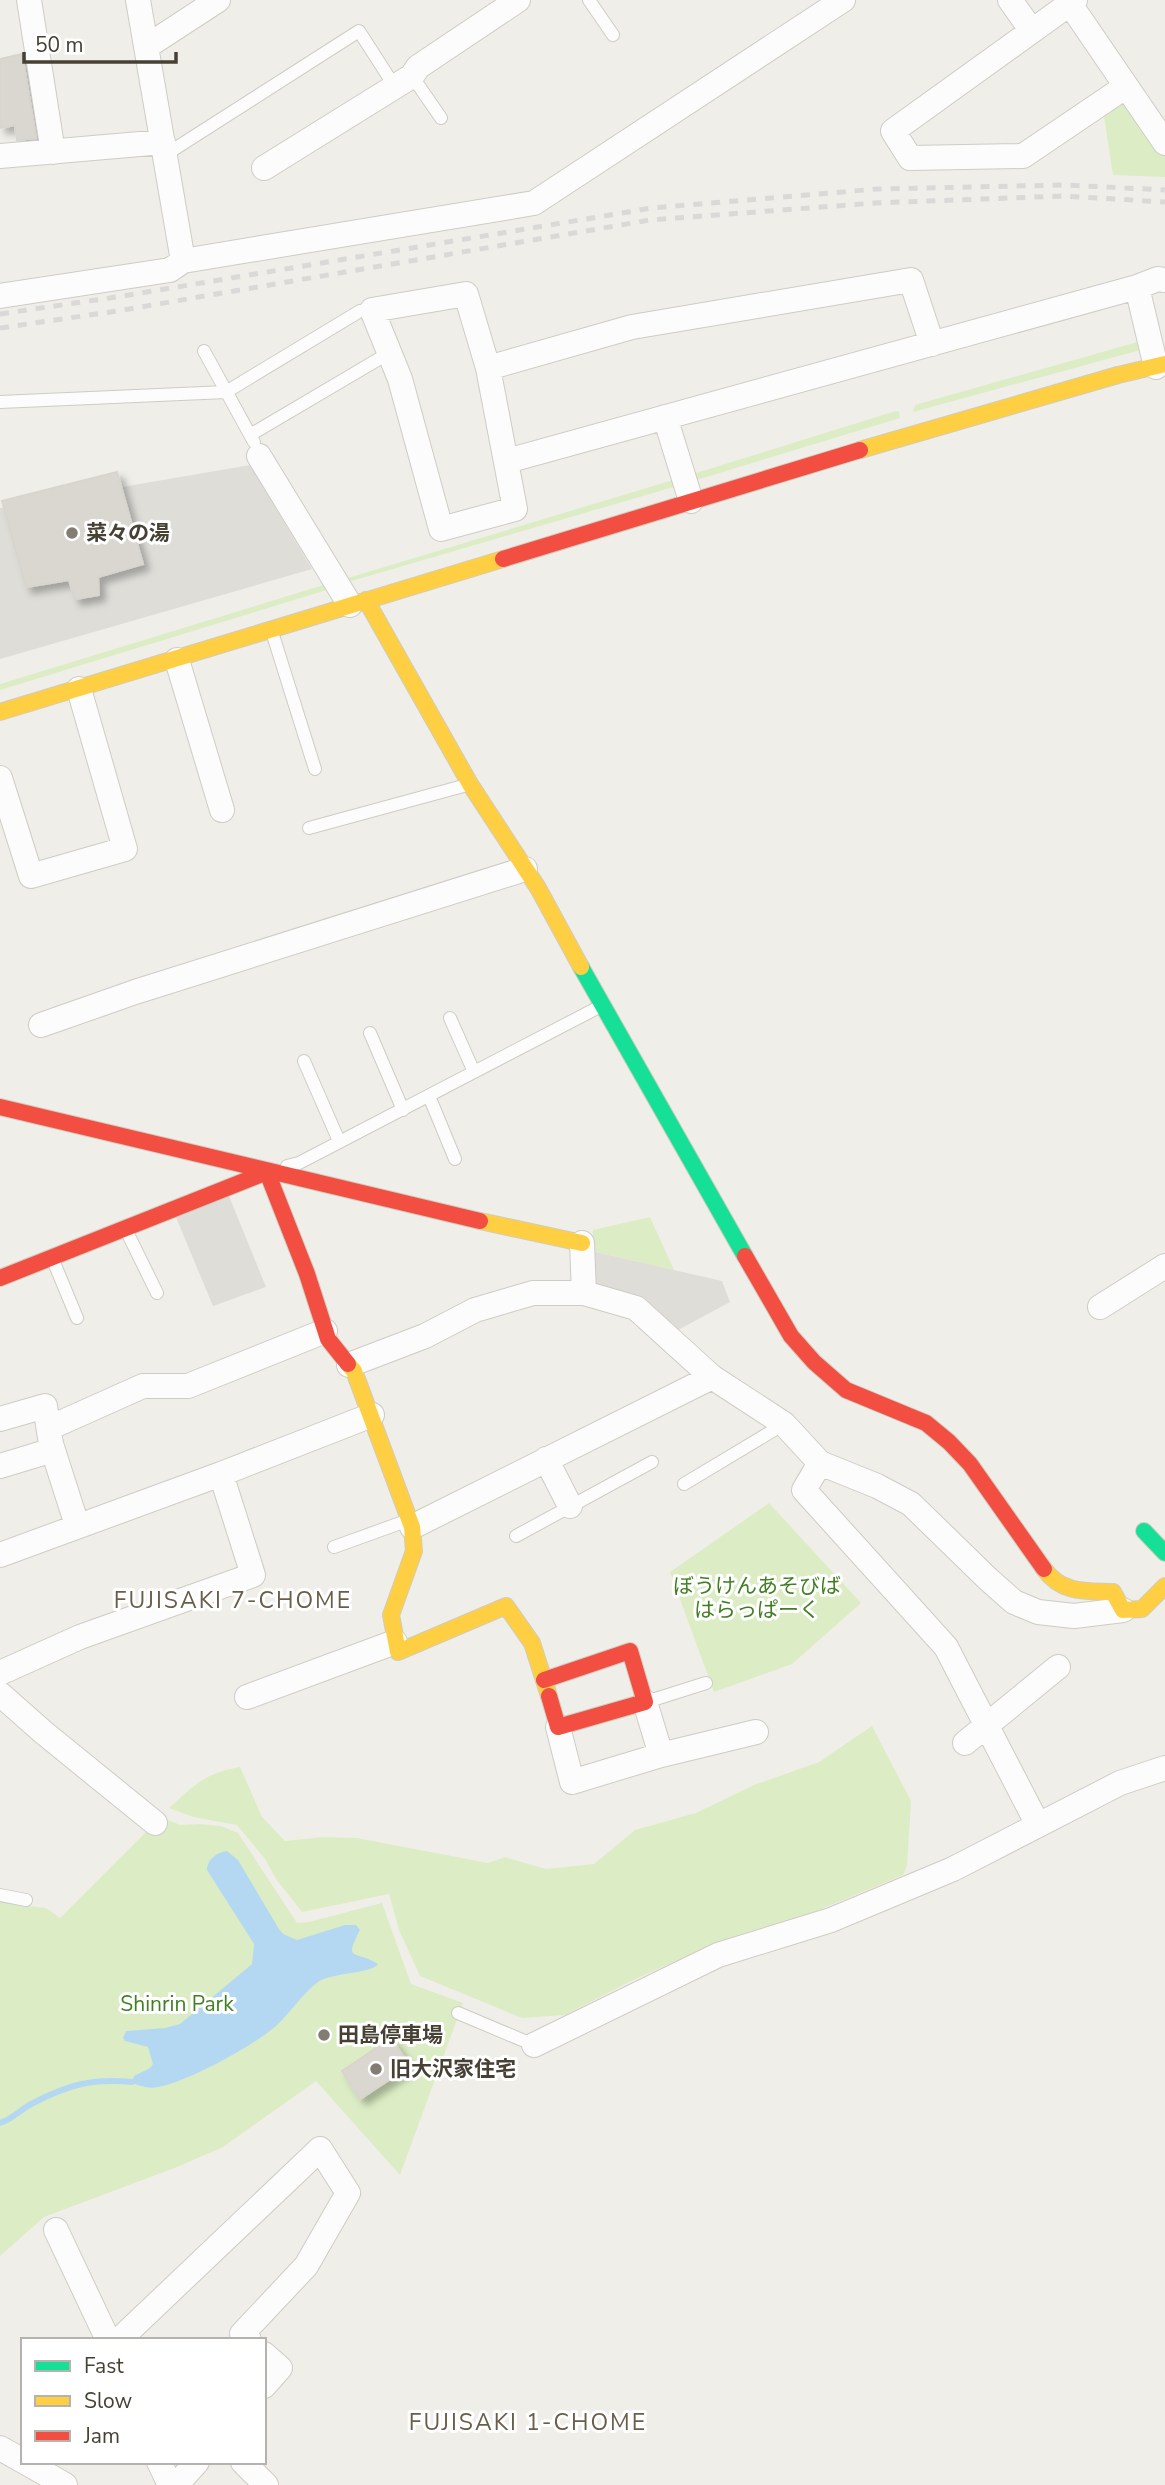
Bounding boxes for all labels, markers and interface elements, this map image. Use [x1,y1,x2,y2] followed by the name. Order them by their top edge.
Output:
[24,21,177,65] scale bar
[35,31,84,59] text: 50 m
[86,519,170,547] place label: 菜々の湯
[64,525,80,541] marker: 菜々の湯
[673,1572,841,1624] park label: ぼうけんあそびば はらっぱーく
[114,1585,352,1616] district label: FUJISAKI 7-CHOME
[120,1990,234,2018] park label: Shinrin Park
[338,2021,443,2049] place label: 田島停車場
[316,2027,332,2043] marker: 田島停車場
[390,2055,516,2083] place label: 旧大沢家住宅
[368,2061,384,2077] marker: 旧大沢家住宅
[21,2338,266,2464] legend
[84,2352,124,2380] text: Fast
[84,2387,133,2415] text: Slow
[409,2407,647,2438] district label: FUJISAKI 1-CHOME
[83,2422,120,2450] text: Jam

